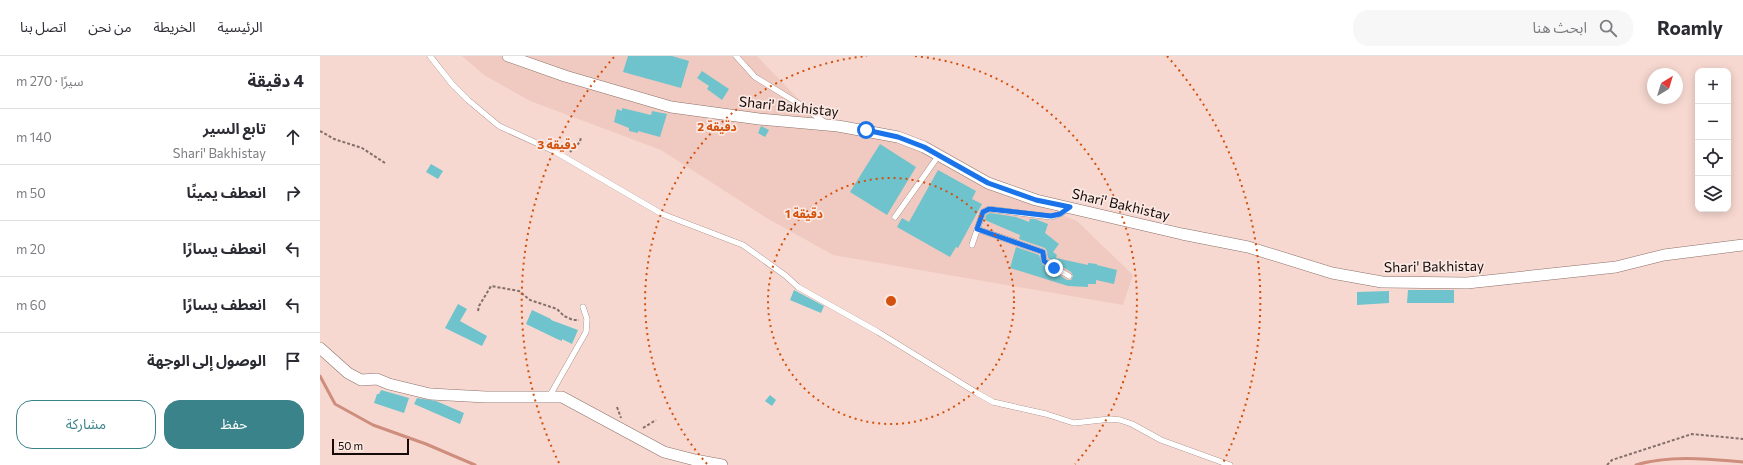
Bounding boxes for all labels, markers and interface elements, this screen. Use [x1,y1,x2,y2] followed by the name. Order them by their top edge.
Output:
[1353,10,1633,46] search box
[1657,16,1723,39] text: Roamly
[1597,17,1619,39] icon: search
[20,18,66,35] text: اتصل بنا
[88,18,132,35] text: من نحن
[154,18,195,35] text: الخريطة
[217,18,262,35] text: الرئيسية
[1532,18,1587,36] text: ابحث هنا
[1647,68,1683,104] north arrow
[1695,68,1731,212] map controls
[1695,68,1731,104] button: +
[248,70,304,91] text: 4 دقيقة
[16,73,83,89] text: سيرًا · 270 m
[738,92,840,120] street label: Shari' Bakhistay
[1695,104,1731,140] button: −
[203,119,266,137] text: تابع السير
[697,119,737,134] text: 2 دقيقة
[857,121,875,139] route start
[282,126,304,148] icon: ahead
[16,129,52,145] text: 140 m
[537,137,577,152] text: 3 دقيقة
[1695,140,1731,176] button: locate
[173,145,266,161] text: Shari' Bakhistay
[1695,176,1731,212] button: layers
[282,182,304,204] icon: right
[186,183,266,201] text: انعطف يمينًا
[1070,184,1172,224] street label: Shari' Bakhistay
[16,185,46,201] text: 50 m
[785,206,823,221] text: 1 دقيقة
[282,238,304,260] icon: left
[183,239,266,257] text: انعطف يسارًا
[16,241,46,257] text: 20 m
[1384,257,1484,275] street label: Shari' Bakhistay
[1045,259,1063,277] route end
[282,294,304,316] icon: left
[884,294,898,308] centre of rings
[183,295,266,313] text: انعطف يسارًا
[16,297,46,313] text: 60 m
[282,350,304,372] icon: arrive
[147,351,266,369] text: الوصول إلى الوجهة
[16,400,156,449] button: مشاركة
[164,400,304,449] button: حفظ
[332,437,409,456] scale bar
[338,439,363,452] text: 50 m

